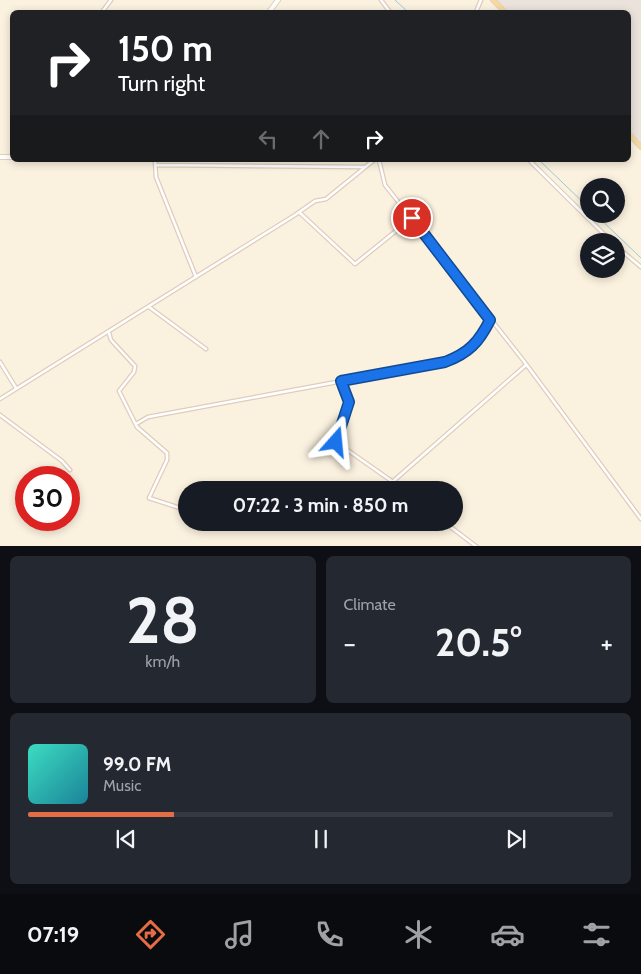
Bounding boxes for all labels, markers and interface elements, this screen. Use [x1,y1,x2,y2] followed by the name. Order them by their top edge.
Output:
[118,27,213,70] text: 150 m
[35,30,100,95] icon: right
[118,70,205,97] text: Turn right
[254,125,282,153] icon: left
[307,125,335,153] icon: ahead
[360,125,388,153] icon: right
[580,178,625,278] map controls
[580,178,625,223] button: search
[391,197,433,239] pin
[398,204,426,232] icon: arrive
[580,233,625,278] button: layers
[309,415,361,467] position arrow
[15,466,80,531] speed limit sign: 30
[233,494,408,517] text: 07:22 · 3 min · 850 m
[126,580,200,659] text: 28
[344,595,396,614] text: Climate
[435,619,521,666] text: 20.5°
[344,626,356,660] text: −
[601,626,613,660] text: +
[145,652,180,671] text: km/h
[103,753,171,776] text: 99.0 FM
[103,776,141,795] text: Music
[112,825,140,853] icon: previous
[307,825,335,853] icon: pause
[502,825,530,853] icon: next
[133,917,168,952] icon: directions
[222,917,257,952] icon: music
[312,917,347,952] icon: phone
[401,917,436,952] icon: climate
[490,917,525,952] icon: car
[579,917,614,952] icon: filters
[27,921,79,948] text: 07:19

